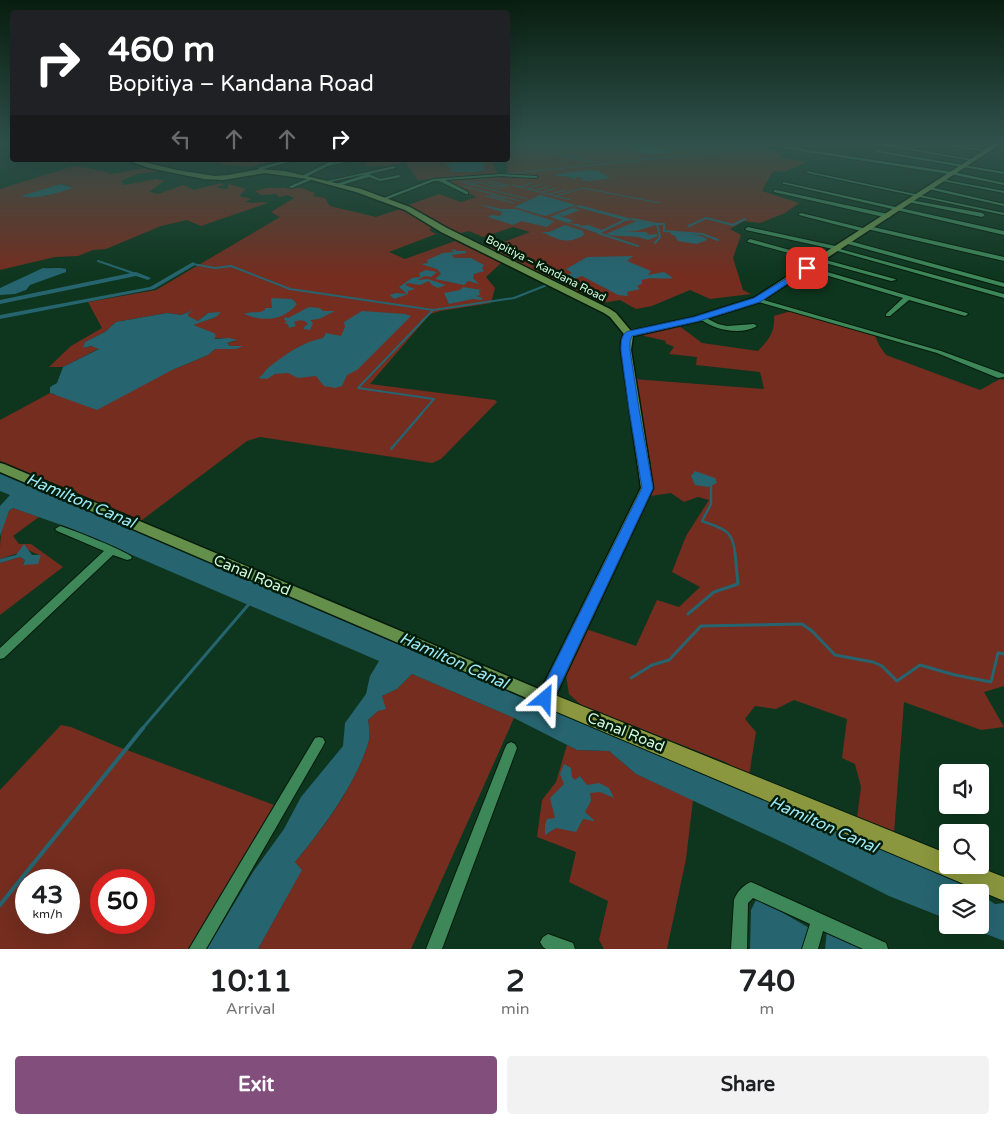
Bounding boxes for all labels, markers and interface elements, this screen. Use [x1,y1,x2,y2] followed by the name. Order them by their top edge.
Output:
[108,29,215,71] text: 460 m
[25,30,90,95] icon: right
[108,71,374,97] text: Bopitiya – Kandana Road
[167,125,195,153] icon: left
[220,125,248,153] icon: ahead
[273,125,301,153] icon: ahead
[326,125,354,153] icon: right
[484,232,608,304] street label: Bopitiya – Kandana Road
[786,247,828,289] pin
[793,254,821,282] icon: arrive
[23,469,140,534] water label: Hamilton Canal
[211,551,293,599] street label: Canal Road
[396,628,513,694] water label: Hamilton Canal
[518,672,570,724] position arrow
[585,708,667,756] street label: Canal Road
[939,764,989,934] map controls
[939,764,989,814] button: sound
[766,792,883,858] water label: Hamilton Canal
[939,824,989,874] button: search
[90,869,155,934] speed limit sign: 50
[32,880,63,910] text: 43
[939,884,989,934] button: layers
[32,907,63,921] text: km/h
[209,963,292,1000] text: 10:11
[506,963,525,1000] text: 2
[739,963,795,1000] text: 740
[226,999,275,1019] text: Arrival
[501,999,530,1019] text: min
[759,999,774,1019] text: m
[15,1056,497,1114] button: Exit
[507,1056,989,1114] button: Share

